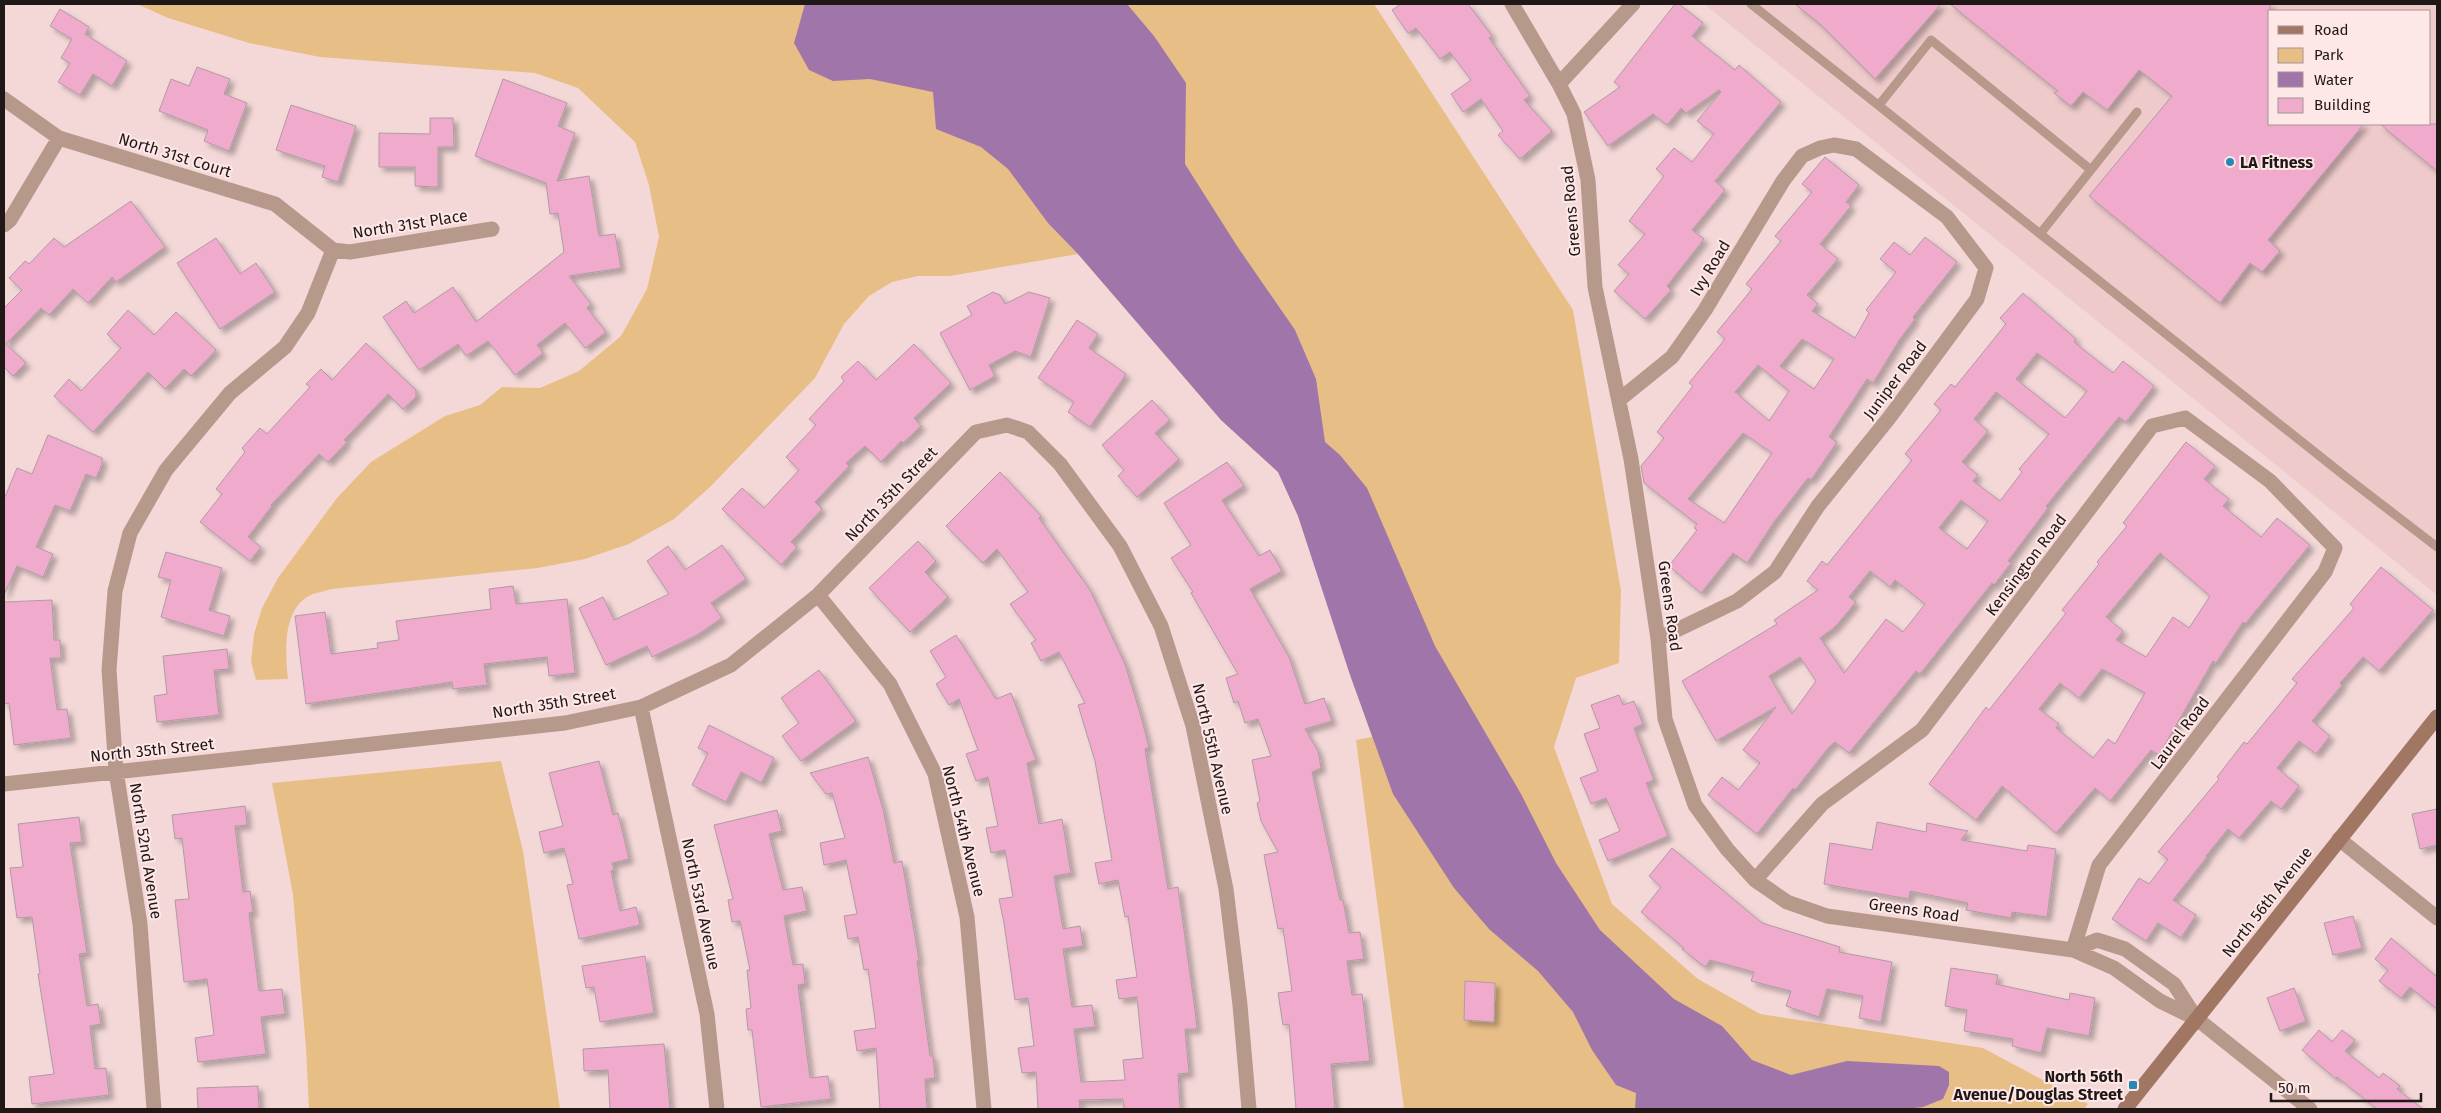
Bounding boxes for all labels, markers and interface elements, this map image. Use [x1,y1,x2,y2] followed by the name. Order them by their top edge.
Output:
[2268,10,2431,125] legend
[2314,21,2349,39] text: Road
[2314,46,2344,64] text: Park
[2314,71,2353,89] text: Water
[2314,96,2370,114] text: Building
[116,129,234,181] street label: North 31st Court
[2240,153,2313,172] place label: LA Fitness
[2224,156,2236,168] marker: LA Fitness
[1558,165,1584,257] street label: Greens Road
[351,206,469,242] street label: North 31st Place
[1686,237,1734,299] street label: Ivy Road
[1859,337,1931,423] street label: Juniper Road
[841,442,941,545] street label: North 35th Street
[1982,510,2070,620] street label: Kensington Road
[1654,560,1686,652] street label: Greens Road
[1189,681,1237,817] street label: North 55th Avenue
[491,684,617,722] street label: North 35th Street
[2147,693,2213,773] street label: Laurel Road
[89,734,215,766] street label: North 35th Street
[938,763,990,899] street label: North 54th Avenue
[126,781,166,921] street label: North 52nd Avenue
[678,836,724,972] street label: North 53rd Avenue
[2218,843,2316,961] street label: North 56th Avenue
[1868,894,1960,926] street label: Greens Road
[1952,1067,2124,1104] place label: North 56th Avenue/Douglas Street
[2271,1070,2421,1102] scale bar
[2127,1079,2139,1091] marker: North 56th Avenue/Douglas Street
[2278,1079,2311,1097] text: 50 m

